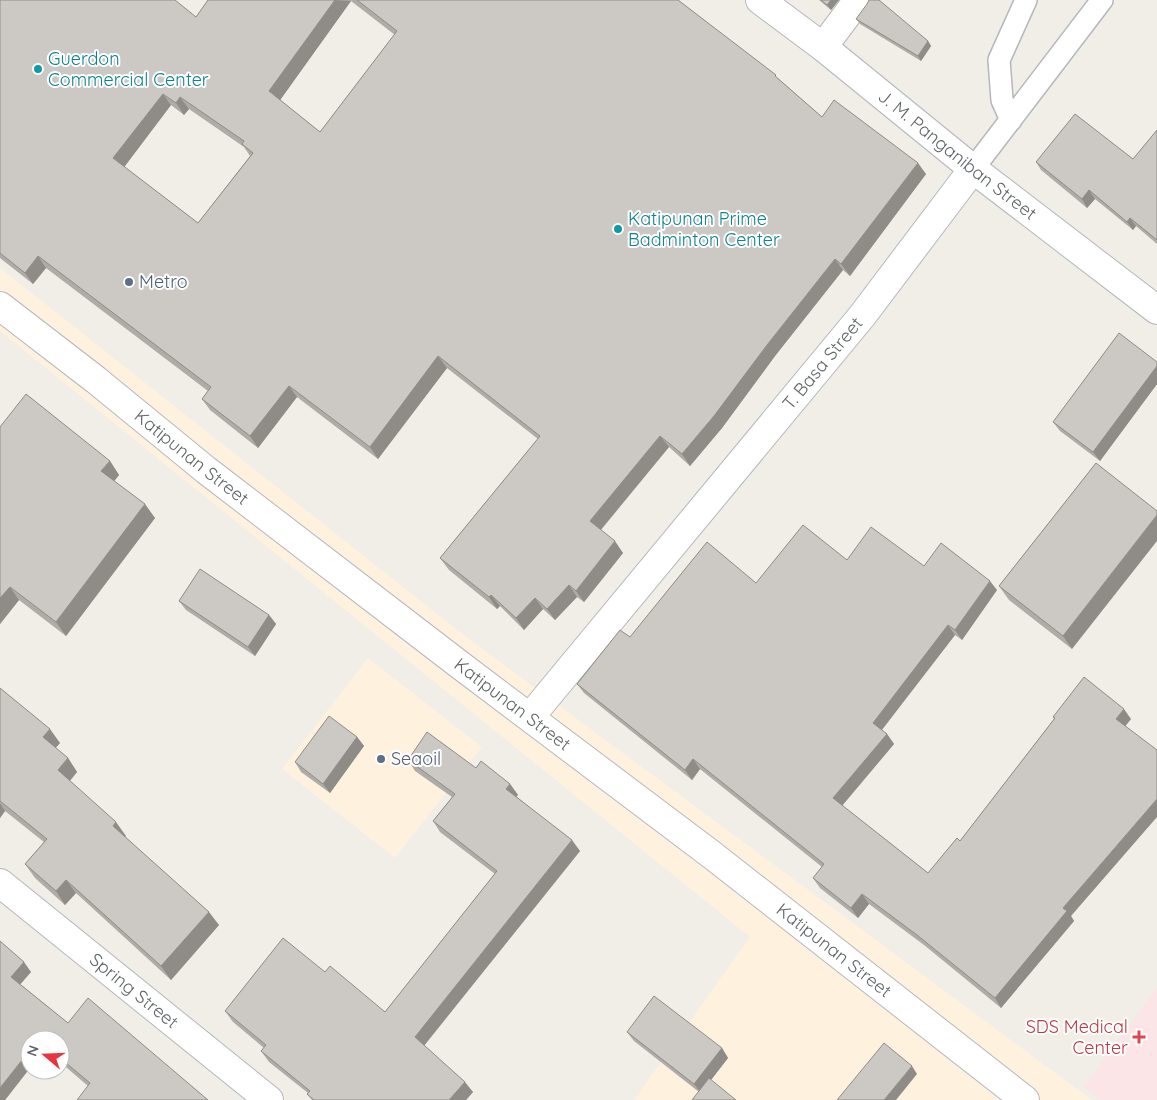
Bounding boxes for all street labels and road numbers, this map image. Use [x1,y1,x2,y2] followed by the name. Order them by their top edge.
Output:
[874,85,1042,225] street label: J. M. Panganiban Street
[777,312,867,414] street label: T. Basa Street
[130,404,254,510] street label: Katipunan Street
[450,653,575,755] street label: Katipunan Street
[772,898,896,1002] street label: Katipunan Street
[85,948,183,1033] street label: Spring Street

